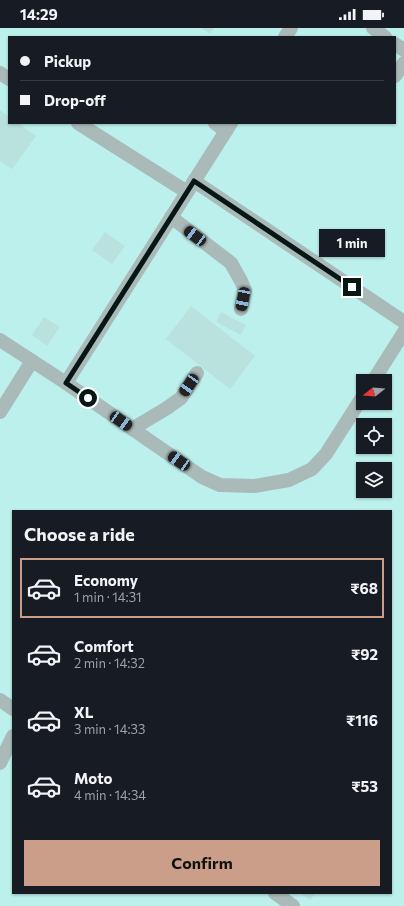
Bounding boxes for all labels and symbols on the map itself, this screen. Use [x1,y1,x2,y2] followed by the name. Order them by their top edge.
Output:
[182,224,208,248] car
[319,229,385,257] callout: 1 min
[343,278,361,296] route end
[235,286,251,312] car
[177,372,201,398] car
[356,374,392,410] north arrow
[79,389,97,407] route start
[108,409,134,433] car
[166,449,192,473] car

